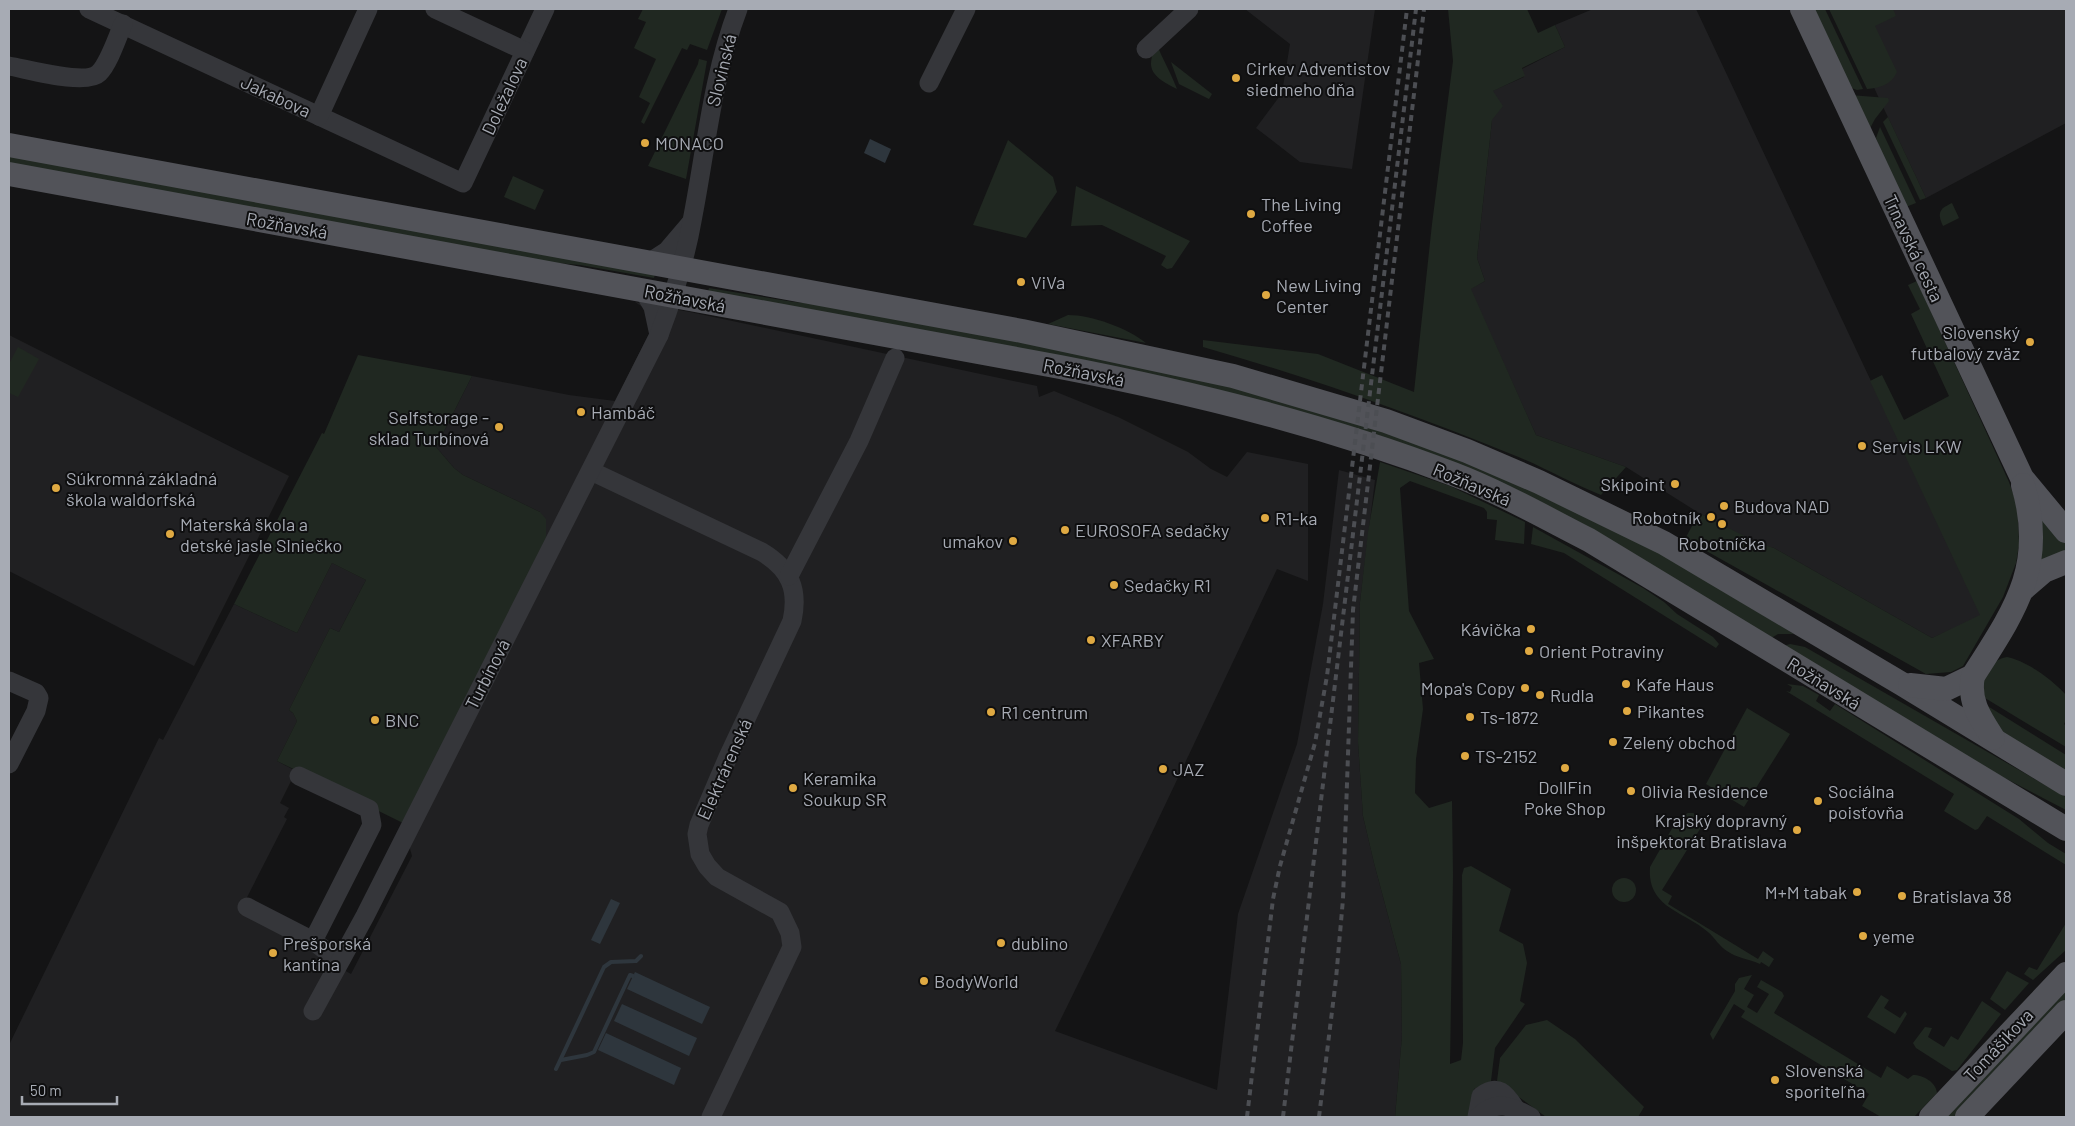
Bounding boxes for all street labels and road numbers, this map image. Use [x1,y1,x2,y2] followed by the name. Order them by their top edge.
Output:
[701,32,741,108] street label: Slovinská
[476,54,532,138] street label: Doležalova
[238,70,314,122] street label: Jakabova
[1880,191,1948,305] street label: Trnavská cesta
[245,207,329,243] street label: Rožňavská
[643,279,727,317] street label: Rožňavská
[1042,353,1126,391] street label: Rožňavská
[1430,458,1514,510] street label: Rožňavská
[460,635,514,713] street label: Turbínová
[1783,652,1865,714] street label: Rožňavská
[692,715,756,823] street label: Elektrárenská
[1959,1004,2037,1086] street label: Tomášikova

